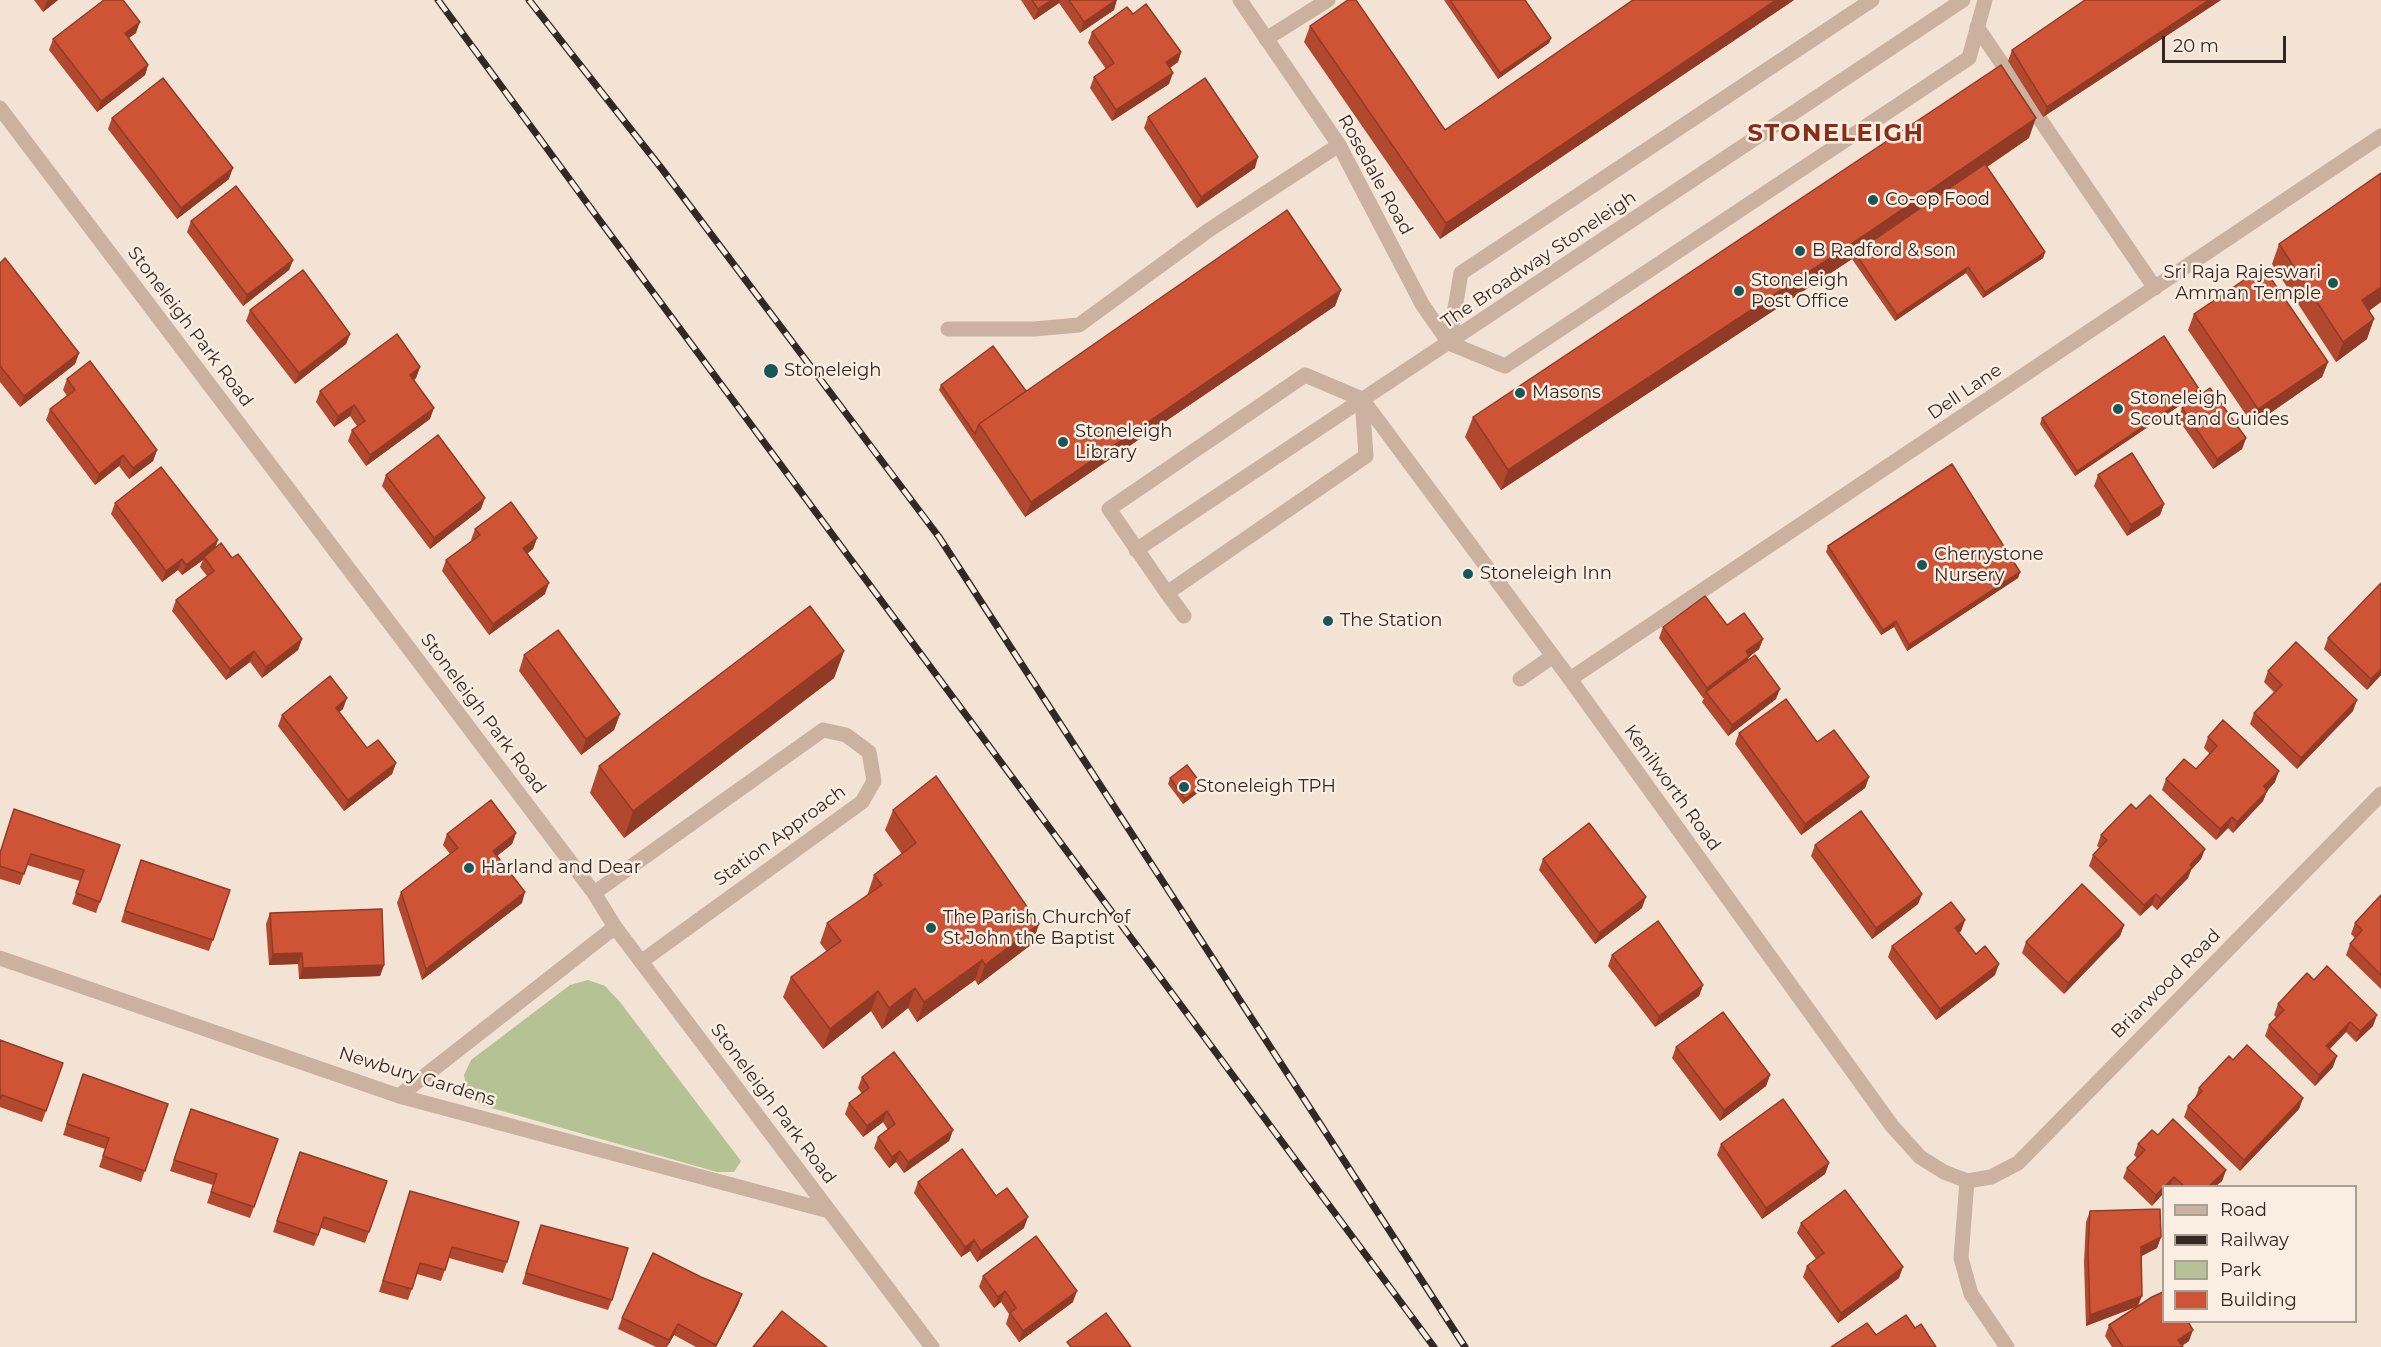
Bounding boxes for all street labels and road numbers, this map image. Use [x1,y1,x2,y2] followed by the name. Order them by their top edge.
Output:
[1333,111,1417,239] street label: Rosedale Road
[1437,187,1641,333] street label: The Broadway Stoneleigh
[123,243,257,411] street label: Stoneleigh Park Road
[1924,359,2006,425] street label: Dell Lane
[416,630,550,798] street label: Stoneleigh Park Road
[1619,721,1725,855] street label: Kenilworth Road
[710,781,850,891] street label: Station Approach
[2107,925,2225,1043] street label: Briarwood Road
[706,1020,840,1188] street label: Stoneleigh Park Road
[336,1043,498,1111] street label: Newbury Gardens

